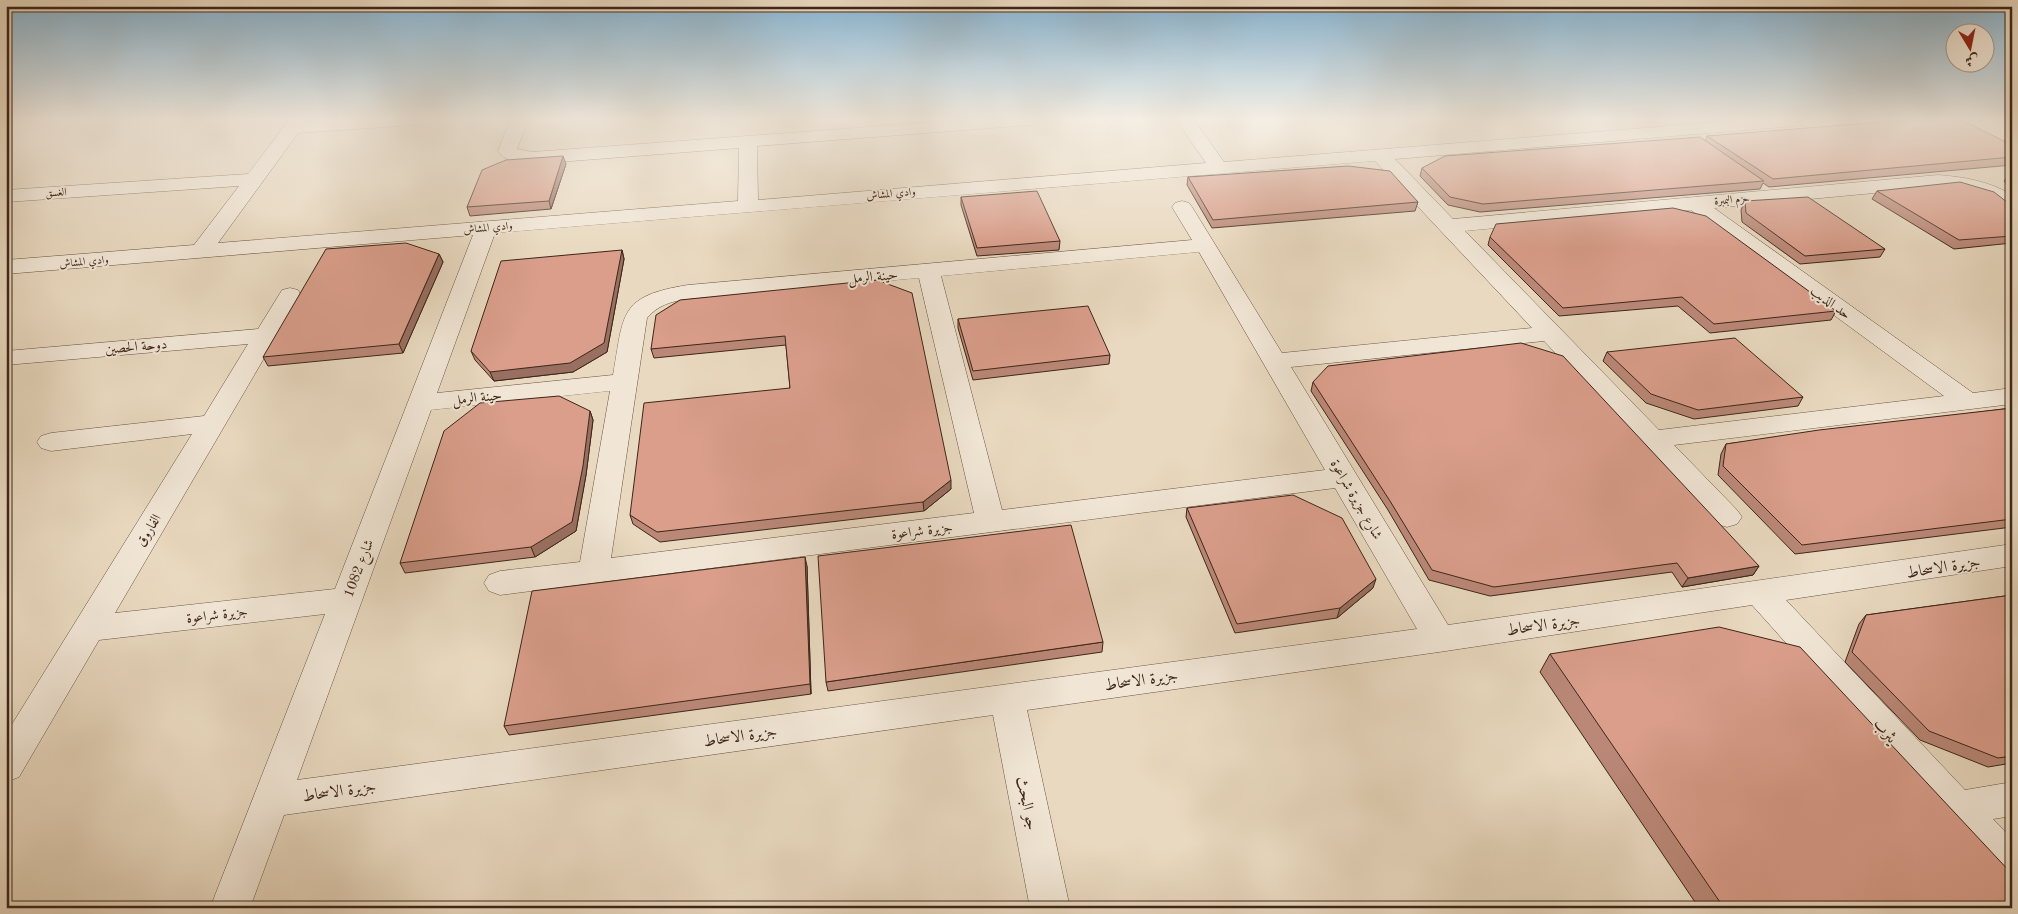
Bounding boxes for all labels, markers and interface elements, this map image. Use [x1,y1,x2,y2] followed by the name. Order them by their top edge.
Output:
[1946,22,1996,72] north arrow
[1964,52,1980,68] text: ش
[866,186,916,204] street label: وادي المشاش
[45,187,67,200] street label: الغسق
[1714,192,1751,211] street label: حزم البمبرة
[463,220,513,238] street label: وادي المشاش
[59,254,109,272] street label: وادي المشاش
[848,267,899,289] street label: حينة الرمل
[1807,284,1853,324] street label: حد الذيب
[104,337,168,358] street label: دوحة الحصين
[451,387,503,411] street label: حينة الرمل
[1324,457,1385,544] street label: شارع جزيرة شراعوة
[134,512,165,550] street label: الفاروق
[891,520,954,544] street label: جزيرة شراعوة
[342,537,380,601] street label: شارع 1082
[1905,554,1982,583] street label: جزيرة الاسحاط
[186,604,249,628] street label: جزيرة شراعوة
[1505,613,1581,640] street label: جزيرة الاسحاط
[1103,668,1179,695] street label: جزيرة الاسحاط
[1869,716,1900,748] street label: يثرب
[702,724,778,751] street label: جزيرة الاسحاط
[1012,775,1040,832] street label: جو البحث
[301,779,377,806] street label: جزيرة الاسحاط

